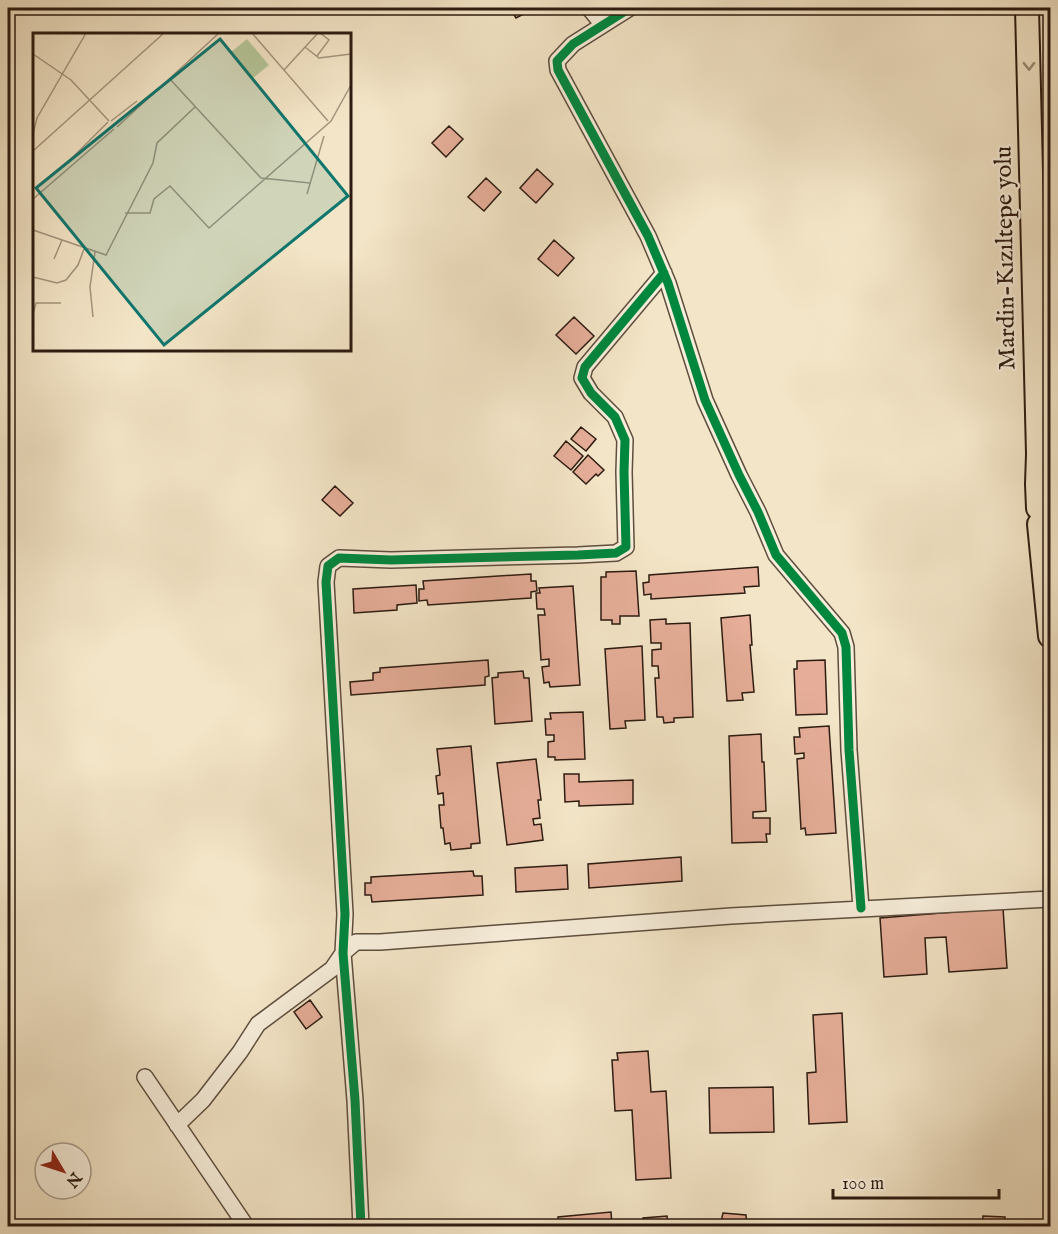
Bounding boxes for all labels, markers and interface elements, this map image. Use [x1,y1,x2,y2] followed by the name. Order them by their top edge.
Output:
[33,33,351,351] inset map
[1022,61,1035,70] one-way arrow
[989,146,1023,370] street label: Mardin-Kızıltepe yolu
[33,1141,93,1201] north arrow
[833,1162,1000,1200] scale bar
[61,1167,86,1191] text: N
[842,1173,884,1196] text: 100 m

